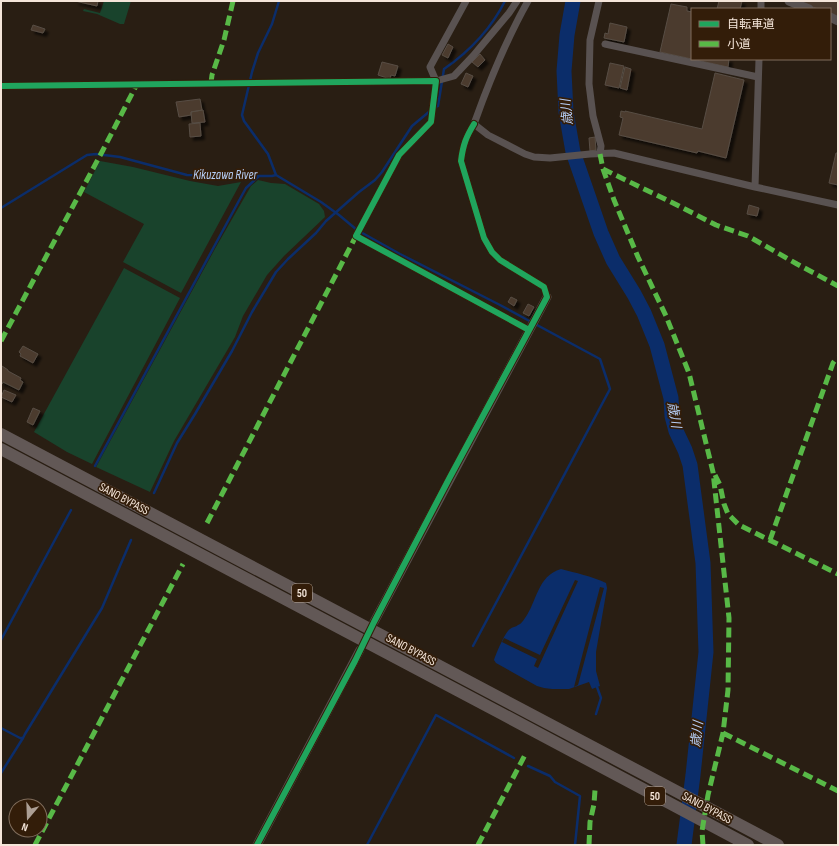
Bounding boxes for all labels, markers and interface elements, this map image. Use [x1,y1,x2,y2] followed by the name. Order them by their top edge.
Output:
[691,8,831,60] legend
[727,17,775,32] text: 自転車道
[727,37,751,52] text: 小道
[557,96,576,126] water label: 歳川
[193,167,258,183] water label: Kikuzawa River
[664,401,684,431] water label: 歳川
[96,480,152,518] street label: SANO BYPASS
[292,584,312,602] road number: 50
[383,631,439,669] street label: SANO BYPASS
[687,718,707,748] water label: 歳川
[645,787,665,805] road number: 50
[679,789,735,827] street label: SANO BYPASS
[8,798,48,838] north arrow
[20,820,30,834] text: N

